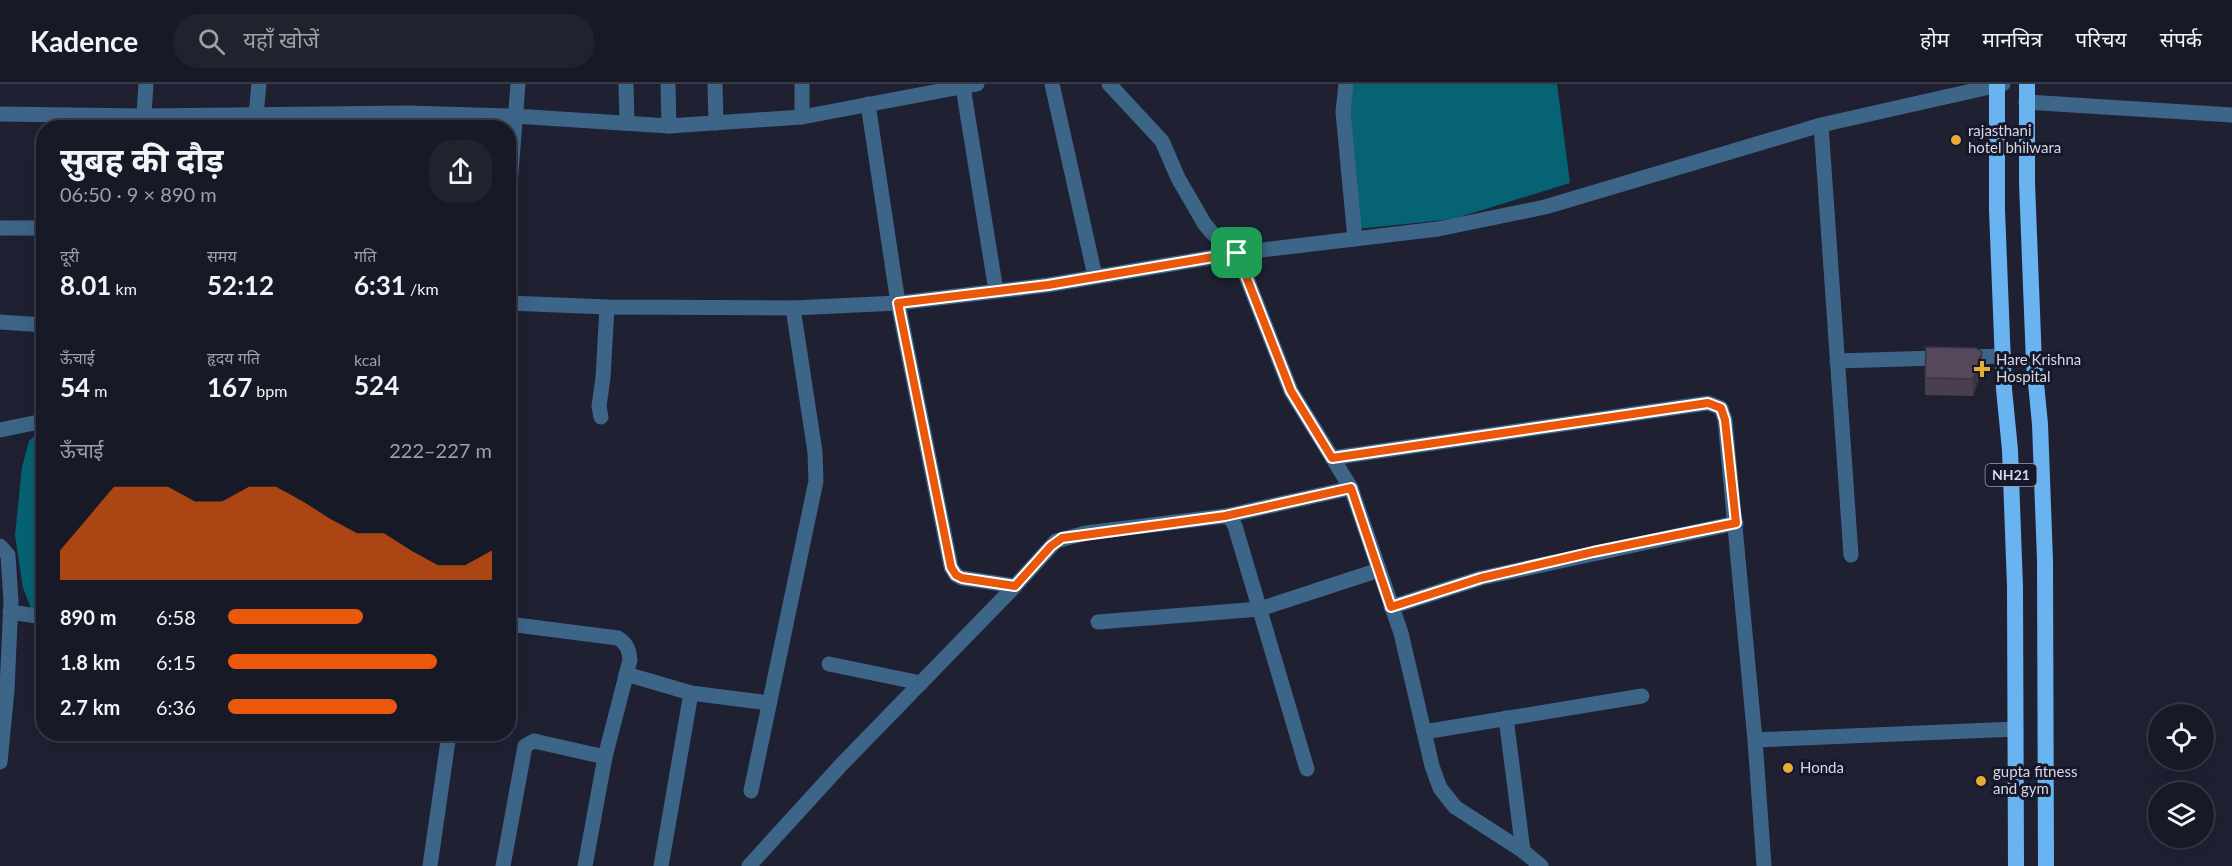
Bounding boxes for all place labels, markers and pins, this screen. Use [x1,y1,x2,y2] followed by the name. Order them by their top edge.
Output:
[1968,121,2061,156] place label: rajasthani hotel bhilwara
[1949,133,1963,147] marker: rajasthani hotel bhilwara
[1211,227,1262,278] pin
[1996,350,2081,385] place label: Hare Krishna Hospital
[1973,360,1991,378] marker: Hare Krishna Hospital
[1800,758,1844,776] place label: Honda
[1781,761,1795,775] marker: Honda
[1993,762,2077,797] place label: gupta fitness and gym
[1974,774,1988,788] marker: gupta fitness and gym

